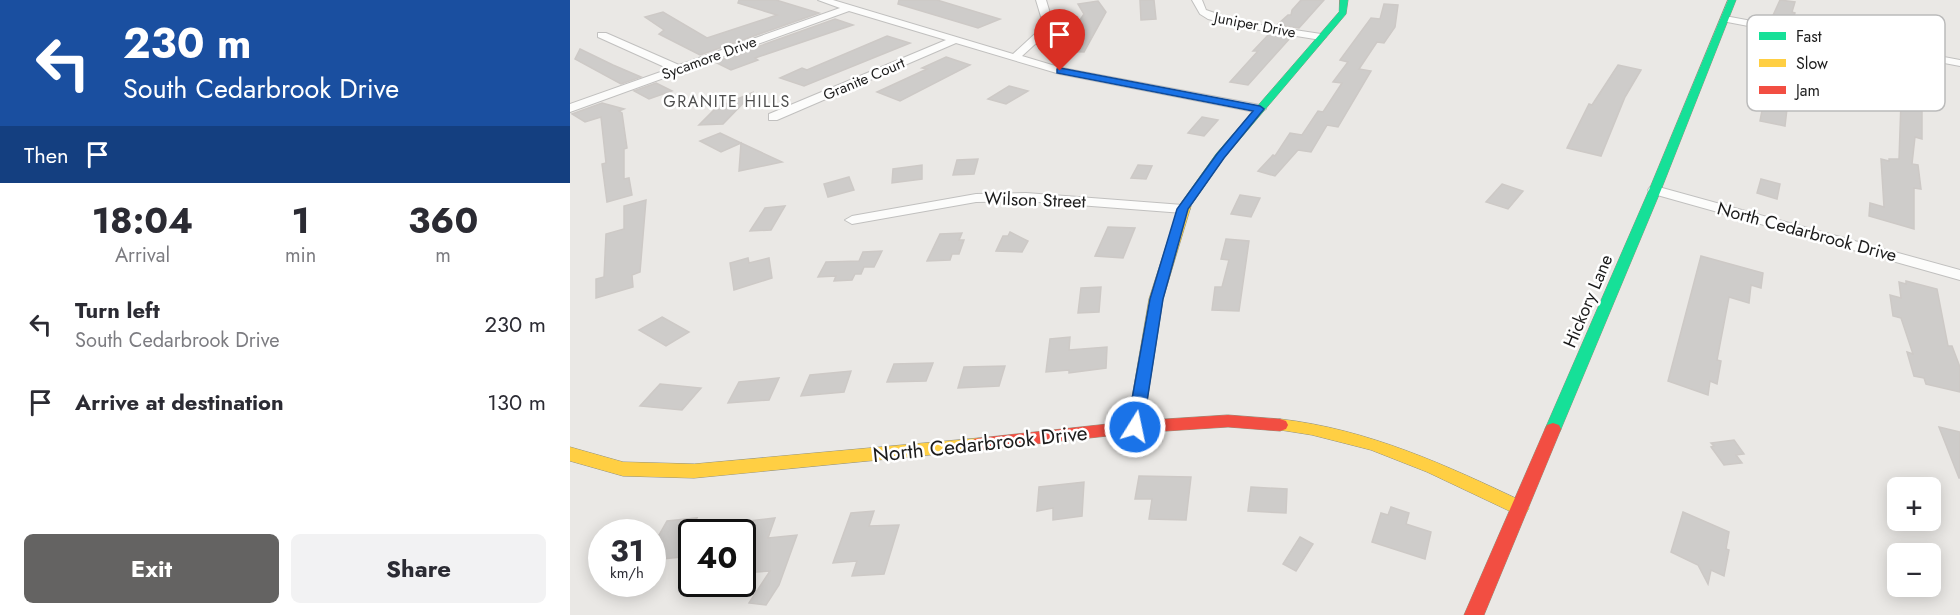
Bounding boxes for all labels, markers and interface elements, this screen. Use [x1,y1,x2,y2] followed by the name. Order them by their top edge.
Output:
[1210,6,1298,44] street label: Juniper Drive
[1034,9,1085,71] pin
[123,13,251,74] text: 230 m
[1747,15,1945,111] legend
[1043,18,1076,51] icon: arrive
[24,24,102,102] icon: left
[1796,25,1822,48] text: Fast
[659,31,760,85] street label: Sycamore Drive
[820,52,909,106] street label: Granite Court
[1796,52,1828,75] text: Slow
[123,69,399,108] text: South Cedarbrook Drive
[1794,79,1820,102] text: Jam
[663,90,791,113] district label: GRANITE HILLS
[81,138,114,171] icon: arrive
[24,139,69,171] text: Then
[984,185,1087,215] street label: Wilson Street
[92,194,193,246] text: 18:04
[291,194,310,246] text: 1
[408,194,478,246] text: 360
[1714,196,1900,268] street label: North Cedarbrook Drive
[115,241,170,270] text: Arrival
[285,241,316,270] text: min
[435,241,451,270] text: m
[1557,250,1619,352] street label: Hickory Lane
[75,294,160,326] text: Turn left
[24,308,57,341] icon: left
[485,308,546,340] text: 230 m
[75,326,280,355] text: South Cedarbrook Drive
[24,386,57,419] icon: arrive
[75,386,284,418] text: Arrive at destination
[487,386,546,418] text: 130 m
[1103,395,1167,459] position arrow
[871,418,1089,470] street label: North Cedarbrook Drive
[1887,477,1941,597] map controls
[1887,477,1941,531] button: +
[678,519,756,597] speed limit sign: 40
[610,529,644,572] text: 31
[24,534,279,603] button: Exit
[291,534,546,603] button: Share
[1887,543,1941,597] button: −
[610,562,644,584] text: km/h

